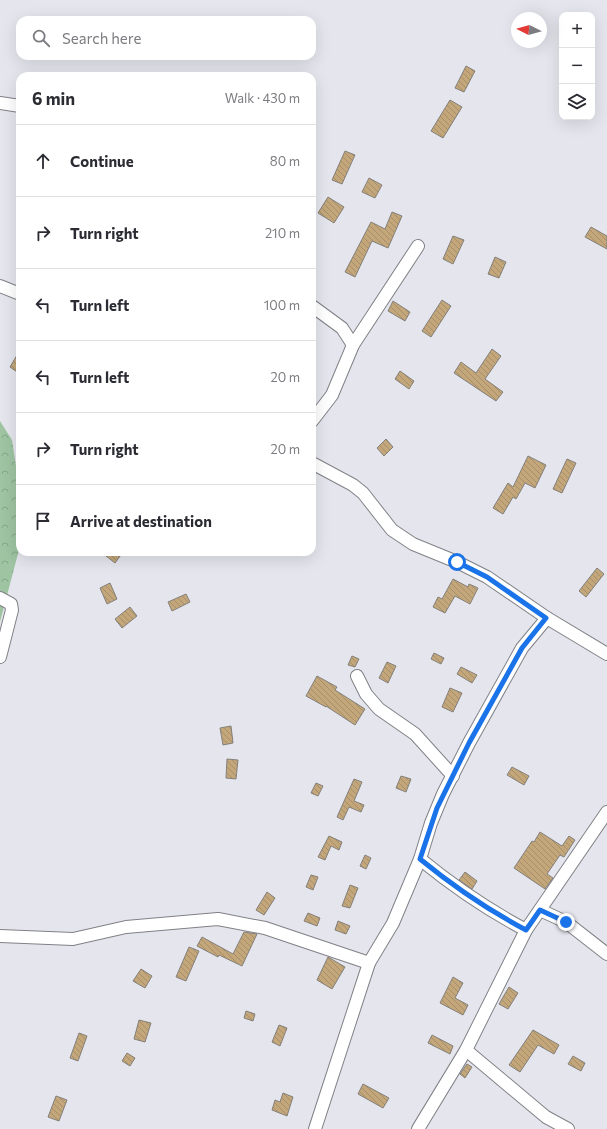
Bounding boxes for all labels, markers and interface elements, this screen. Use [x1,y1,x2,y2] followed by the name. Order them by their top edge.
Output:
[511,12,547,48] north arrow
[559,12,595,120] map controls
[559,12,595,48] button: +
[16,16,316,60] search box
[30,27,52,49] icon: search
[62,29,141,47] text: Search here
[559,48,595,84] button: −
[559,84,595,120] button: layers
[32,88,75,109] text: 6 min
[225,90,300,106] text: Walk · 430 m
[32,150,54,172] icon: ahead
[70,152,134,170] text: Continue
[270,153,300,169] text: 80 m
[32,222,54,244] icon: right
[70,224,139,242] text: Turn right
[265,225,300,241] text: 210 m
[32,294,54,316] icon: left
[70,296,129,314] text: Turn left
[264,297,300,313] text: 100 m
[32,366,54,388] icon: left
[70,368,129,386] text: Turn left
[271,369,300,385] text: 20 m
[32,438,54,460] icon: right
[70,440,139,458] text: Turn right
[271,441,300,457] text: 20 m
[32,510,54,532] icon: arrive
[70,512,212,530] text: Arrive at destination
[448,553,466,571] route start
[557,913,575,931] route end

